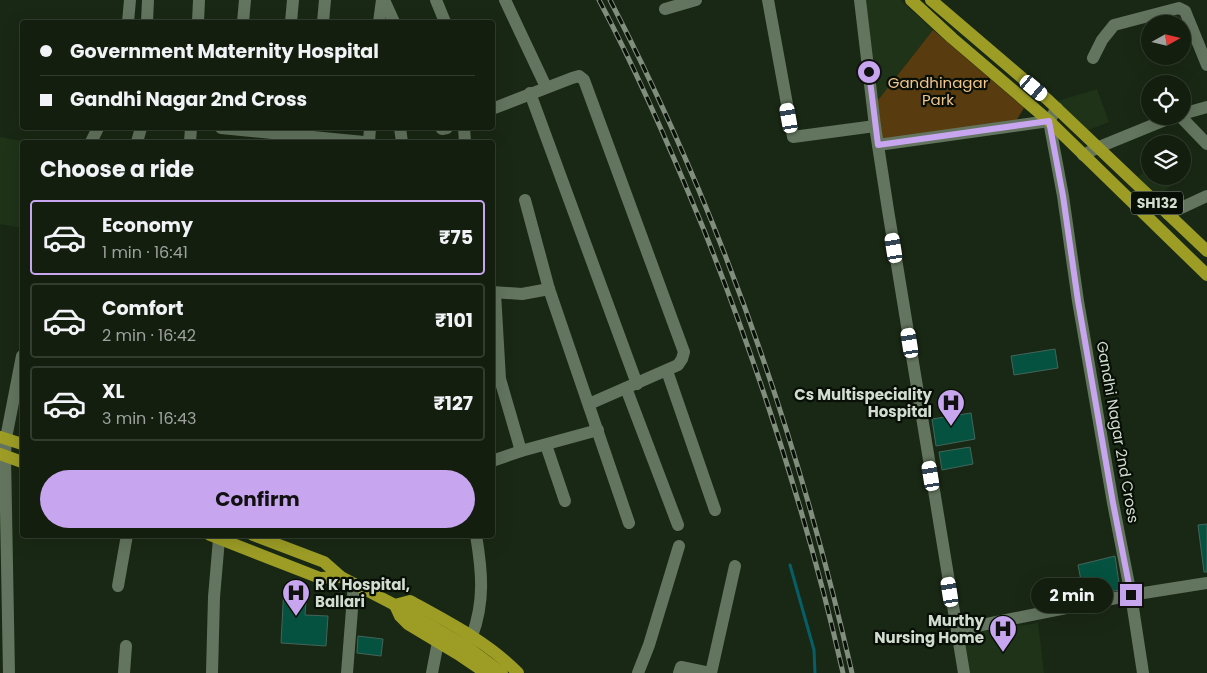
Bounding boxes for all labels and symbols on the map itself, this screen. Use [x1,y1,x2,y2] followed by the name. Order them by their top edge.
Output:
[1141,15,1191,65] north arrow
[858,61,880,83] route start
[888,72,989,110] park label: Gandhinagar Park
[1017,73,1050,103] car
[779,102,798,134] car
[1131,192,1183,214] road number: SH132
[884,232,903,264] car
[900,327,919,359] car
[1092,339,1144,525] street label: Gandhi Nagar 2nd Cross
[794,384,933,422] place label: Cs Multispeciality Hospital
[936,388,966,427] hospital icon: Cs Multispeciality Hospital
[921,460,940,492] car
[315,574,410,612] place label: R K Hospital, Ballari
[940,576,959,608] car
[281,578,311,617] hospital icon: R K Hospital, Ballari
[1031,578,1114,612] callout: 2 min
[1120,584,1142,606] route end
[874,610,985,648] place label: Murthy Nursing Home
[988,614,1018,653] hospital icon: Murthy Nursing Home

